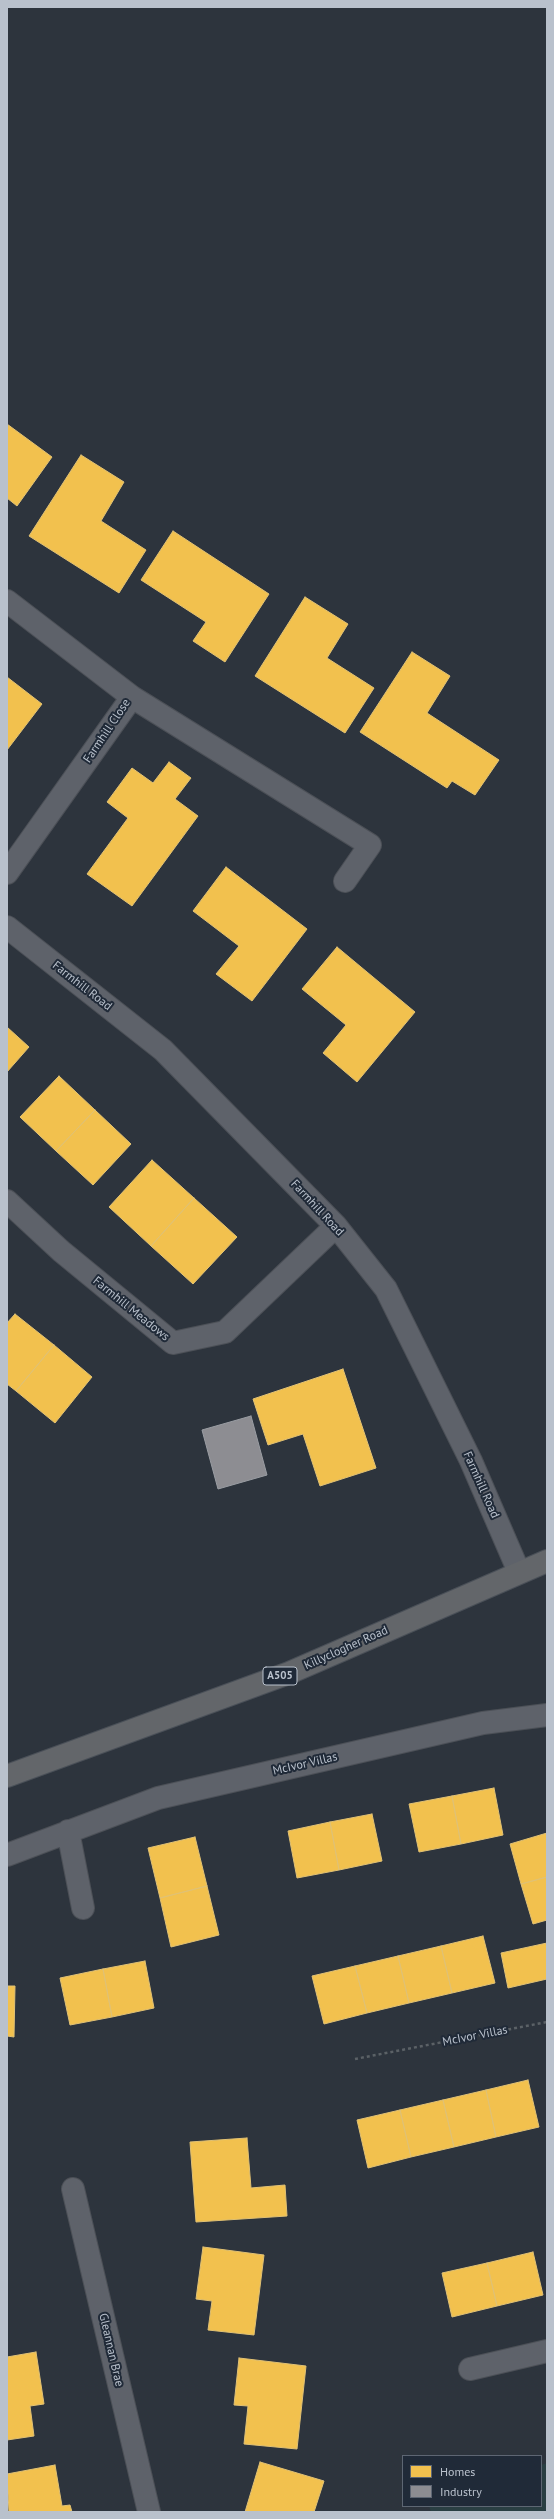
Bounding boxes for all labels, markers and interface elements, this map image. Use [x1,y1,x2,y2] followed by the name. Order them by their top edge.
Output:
[80,696,134,766] street label: Farmhill Close
[49,958,115,1014] street label: Farmhill Road
[287,1177,347,1239] street label: Farmhill Road
[90,1274,172,1344] street label: Farmhill Meadows
[460,1449,502,1521] street label: Farmhill Road
[302,1623,390,1673] street label: Killyclogher Road
[263,1667,297,1685] road number: A505
[271,1750,339,1778] street label: McIvor Villas
[441,2023,509,2049] street label: McIvor Villas
[96,2312,126,2388] street label: Gleannan Brae
[402,2455,542,2507] legend
[440,2464,475,2479] text: Homes
[440,2484,482,2499] text: Industry

